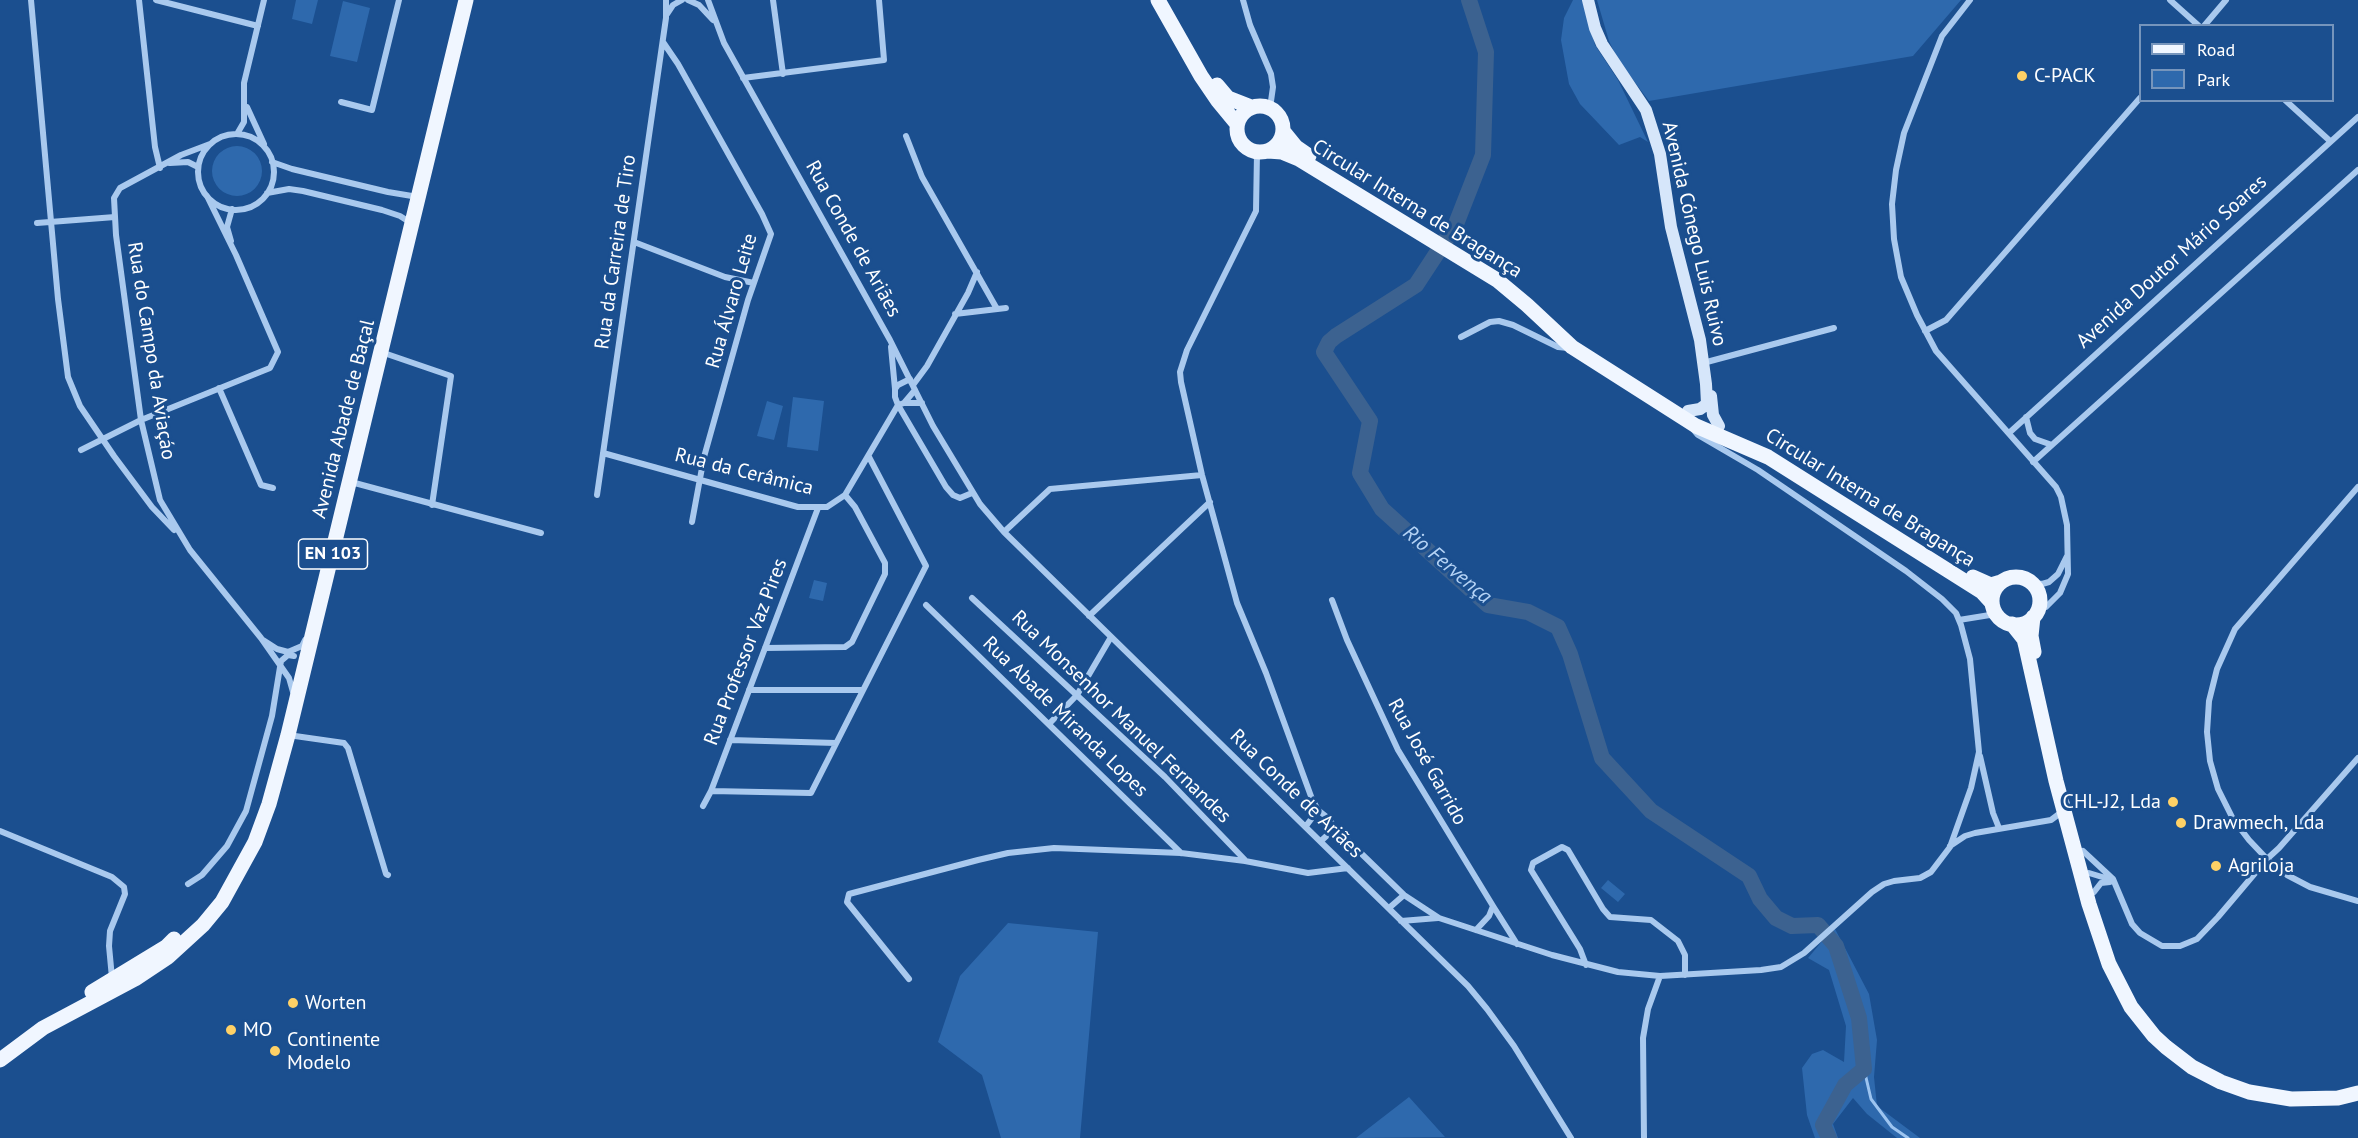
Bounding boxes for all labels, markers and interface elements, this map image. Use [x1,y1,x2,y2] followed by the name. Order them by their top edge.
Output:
[2139,24,2334,102] legend
[2197,38,2235,61] text: Road
[2034,64,2096,88] place label: C-PACK
[2197,68,2230,91] text: Park
[2015,69,2029,83] marker: C-PACK
[1656,119,1732,349] street label: Avenida Cónego Luis Ruivo
[1308,134,1526,284] street label: Circular Interna de Bragança
[590,153,642,351] street label: Rua da Carreira de Tiro
[800,157,906,321] street label: Rua Conde de Ariães
[2072,170,2272,354] street label: Avenida Doutor Mário Soares
[701,231,763,371] street label: Rua Álvaro Leite
[122,240,180,462] street label: Rua do Campo da Aviaçáo
[308,317,380,521] street label: Avenida Abade de Baçal
[1761,423,1979,573] street label: Circular Interna de Bragança
[672,443,816,501] street label: Rua da Cerâmica
[1397,521,1497,609] water label: Rio Fervença
[298,539,368,569] road number: EN 103
[699,555,793,749] street label: Rua Professor Vaz Pires
[1006,606,1236,828] street label: Rua Monsenhor Manuel Fernandes
[977,632,1153,802] street label: Rua Abade Miranda Lopes
[1382,695,1472,829] street label: Rua José Garrido
[1225,725,1367,863] street label: Rua Conde de Ariães
[2063,790,2161,814] place label: CHL-J2, Lda
[2166,795,2180,809] marker: CHL-J2, Lda
[2193,811,2324,835] place label: Drawmech, Lda
[2174,816,2188,830] marker: Drawmech, Lda
[2228,854,2294,878] place label: Agriloja
[2209,859,2223,873] marker: Agriloja
[305,991,366,1015] place label: Worten
[286,996,300,1010] marker: Worten
[243,1018,272,1042] place label: MO
[224,1023,238,1037] marker: MO
[287,1028,380,1075] place label: Continente Modelo
[268,1044,282,1058] marker: Continente Modelo

